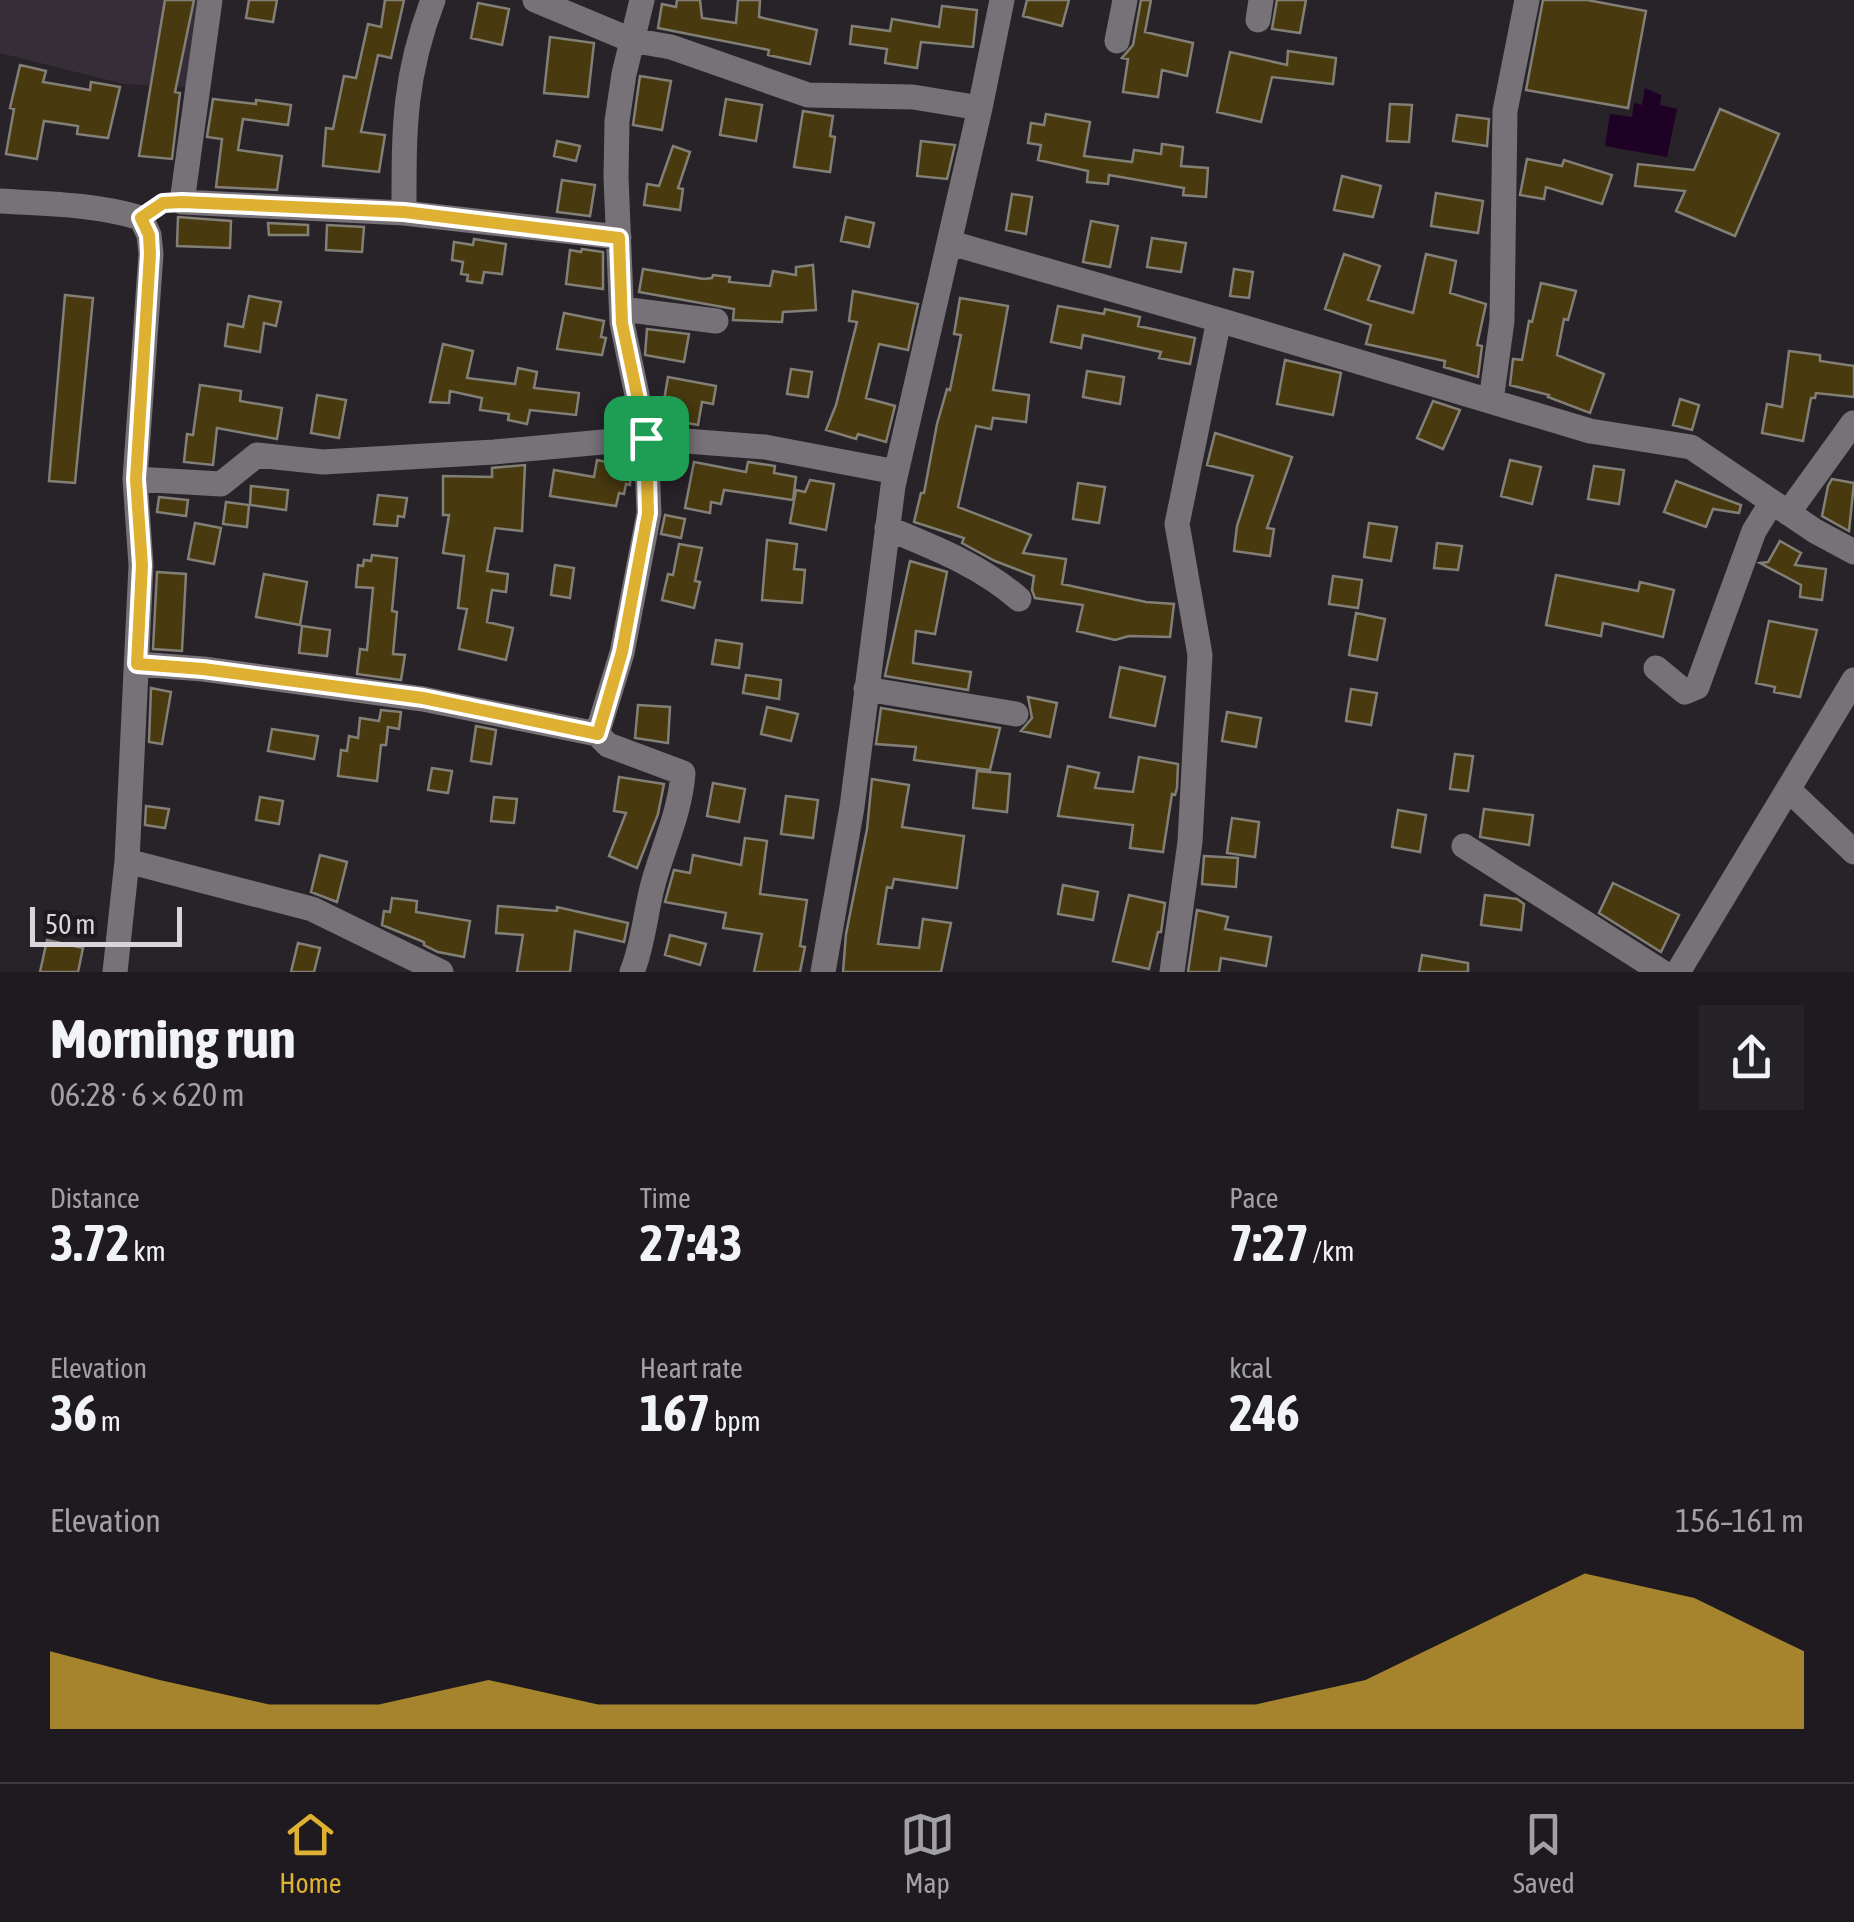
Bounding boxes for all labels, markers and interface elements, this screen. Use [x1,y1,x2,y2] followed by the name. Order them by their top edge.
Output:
[604,396,689,481] pin
[619,411,674,466] icon: arrive
[30,902,182,946] scale bar
[45,908,95,940] text: 50 m
[1699,1005,1804,1110] button: share
[50,1007,296,1070] text: Morning run
[50,1076,244,1113] text: 06:28 · 6 × 620 m
[50,1182,140,1214] text: Distance
[640,1182,691,1214] text: Time
[1229,1182,1279,1214] text: Pace
[50,1214,129,1272] text: 3.72
[640,1214,743,1272] text: 27:43
[1229,1214,1309,1272] text: 7:27
[129,1235,166,1267] text: km
[1309,1235,1355,1267] text: /km
[50,1352,147,1384] text: Elevation
[640,1352,743,1384] text: Heart rate
[1229,1352,1272,1384] text: kcal
[50,1384,97,1442] text: 36
[640,1384,710,1442] text: 167
[1229,1384,1300,1442] text: 246
[97,1405,121,1437] text: m
[710,1405,761,1437] text: bpm
[50,1502,161,1539] text: Elevation
[1675,1502,1804,1539] text: 156–161 m
[279,1807,341,1899] tab: Home
[900,1807,955,1899] tab: Map
[1513,1807,1575,1899] tab: Saved

